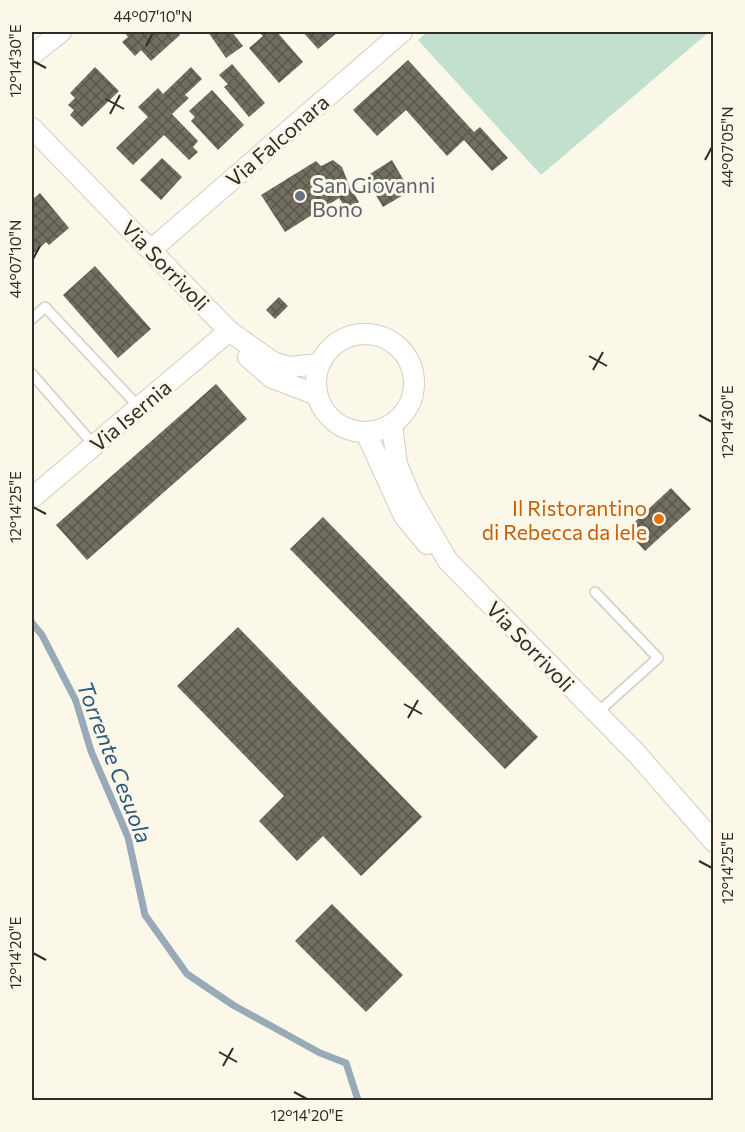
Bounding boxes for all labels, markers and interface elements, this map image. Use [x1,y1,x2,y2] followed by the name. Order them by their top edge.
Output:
[114,7,192,25] text: 44°07'10"N
[6,24,24,98] text: 12°14'30"E
[221,89,333,191] street label: Via Falconara
[718,107,736,188] text: 44°07'05"N
[312,172,435,221] place label: San Giovanni Bono
[293,189,307,203] marker: San Giovanni Bono
[117,215,215,315] street label: Via Sorrivoli
[6,220,24,298] text: 44°07'10"N
[84,374,176,456] street label: Via Isernia
[718,385,736,459] text: 12°14'30"E
[6,471,24,543] text: 12°14'25"E
[482,495,647,544] place label: Il Ristorantino di Rebecca da lele
[652,512,666,526] marker: Il Ristorantino di Rebecca da lele
[482,596,580,696] street label: Via Sorrivoli
[72,677,158,847] water label: Torrente Cesuola
[718,832,736,904] text: 12°14'25"E
[6,916,24,989] text: 12°14'20"E
[271,1106,344,1124] text: 12°14'20"E

